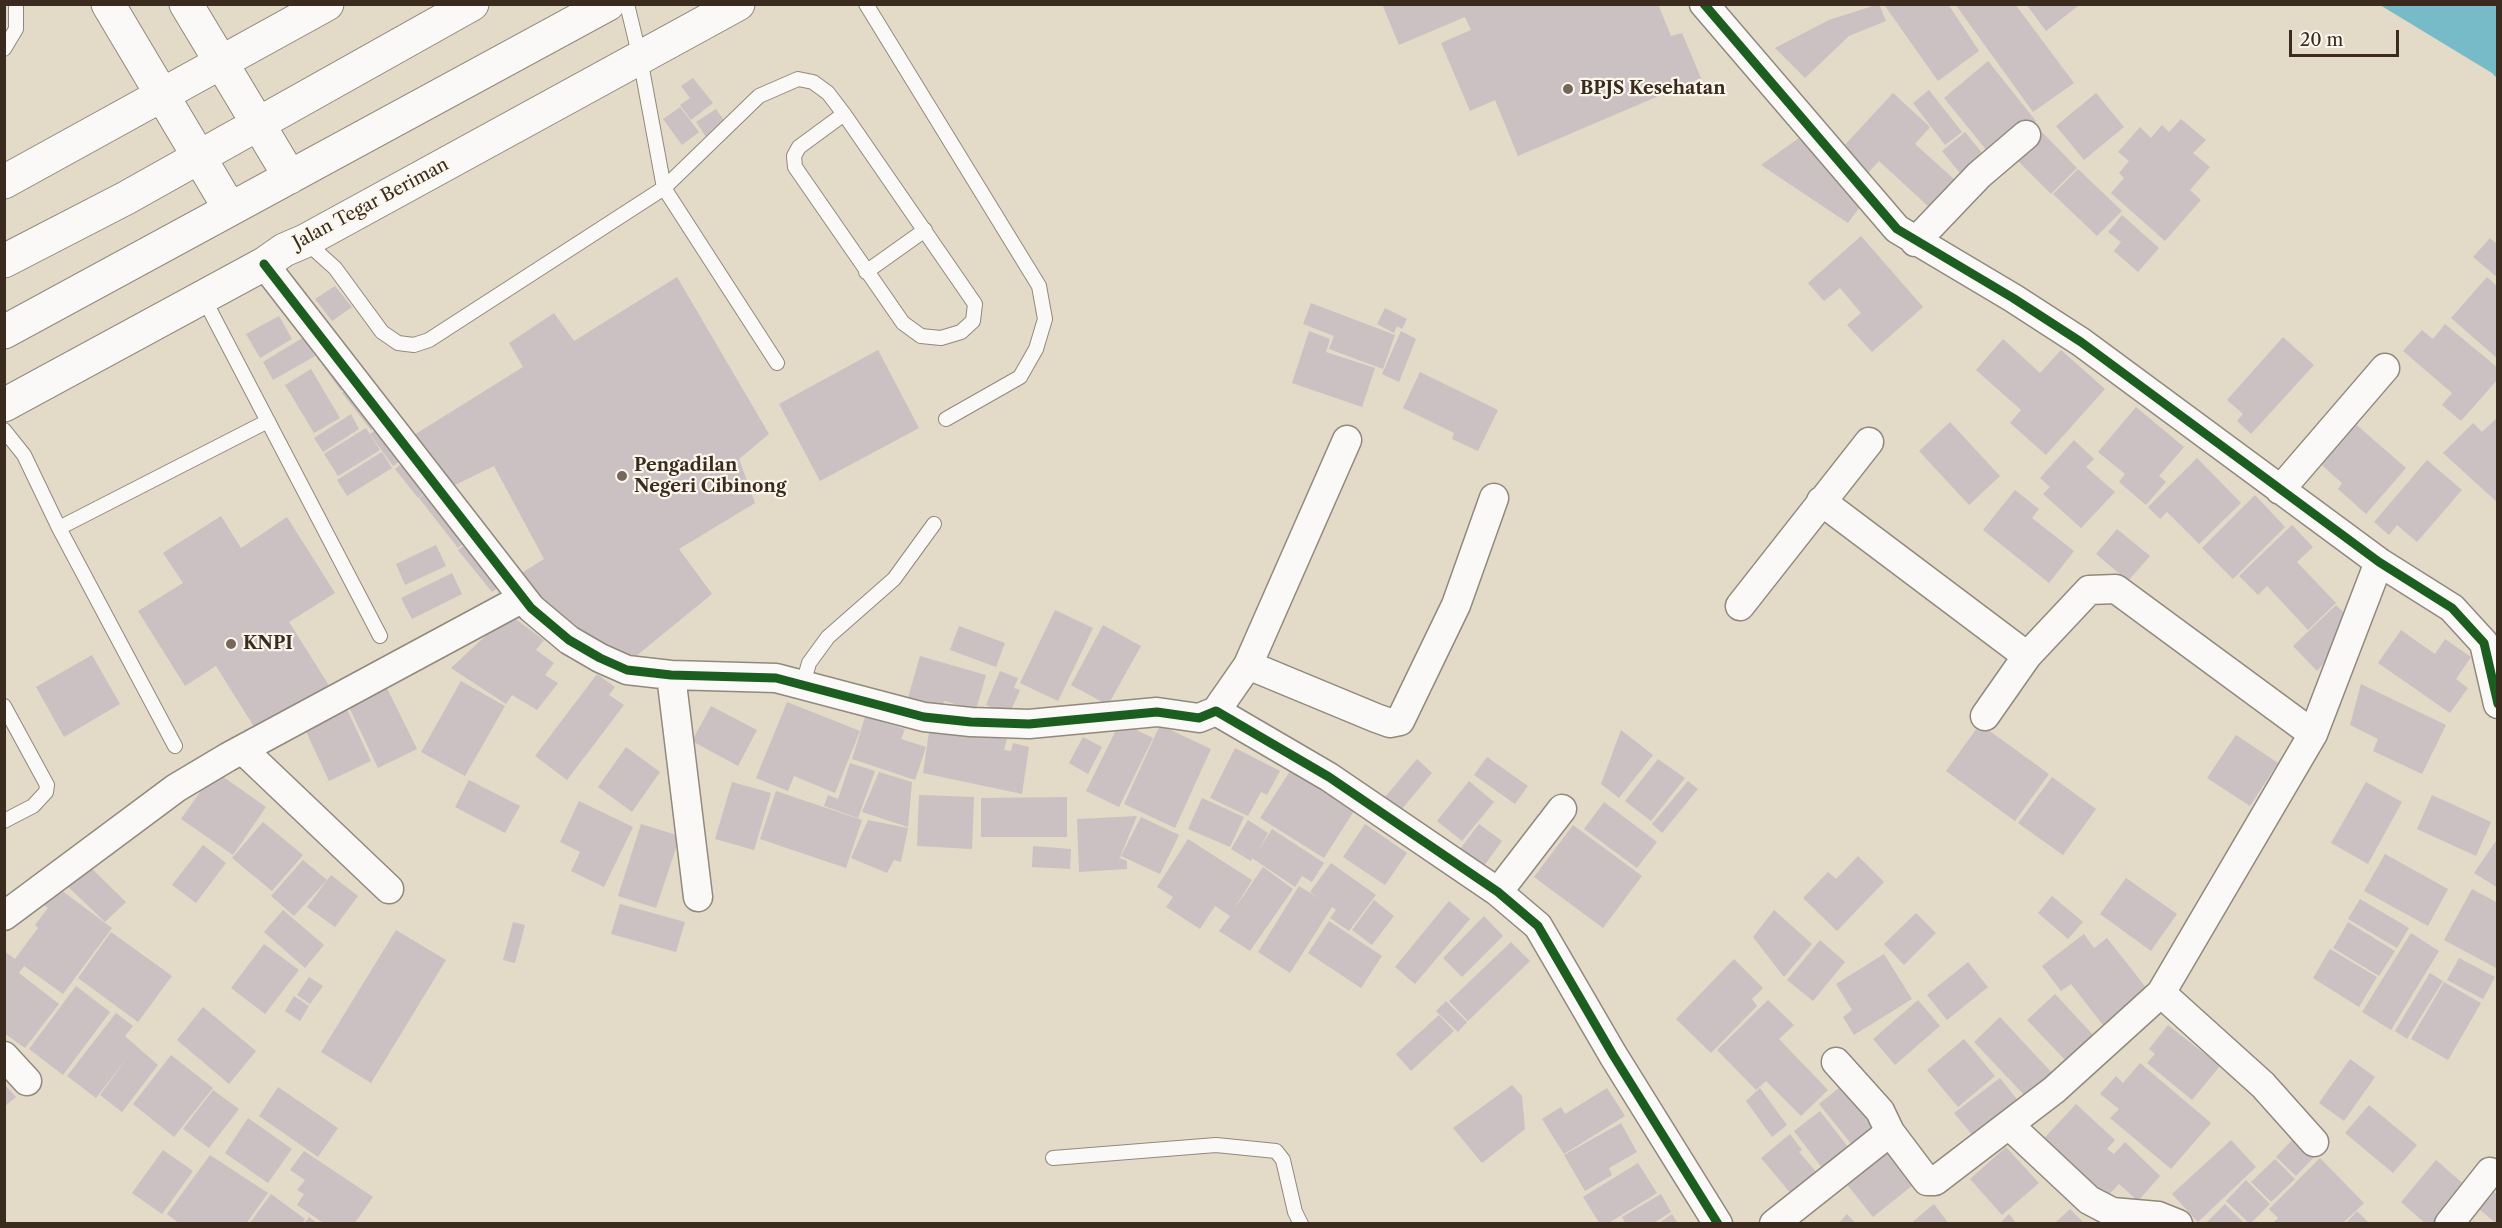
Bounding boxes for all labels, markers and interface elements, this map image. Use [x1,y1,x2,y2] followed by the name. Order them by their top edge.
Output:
[2292,18,2402,56] scale bar
[2300,29,2343,51] text: 20 m
[1580,78,1726,100] place label: BPJS Kesehatan
[1561,82,1575,96] marker: BPJS Kesehatan
[290,154,452,254] street label: Jalan Tegar Beriman
[634,455,786,498] place label: Pengadilan Negeri Cibinong
[615,469,629,483] marker: Pengadilan Negeri Cibinong
[243,633,293,655] place label: KNPI
[224,637,238,651] marker: KNPI

